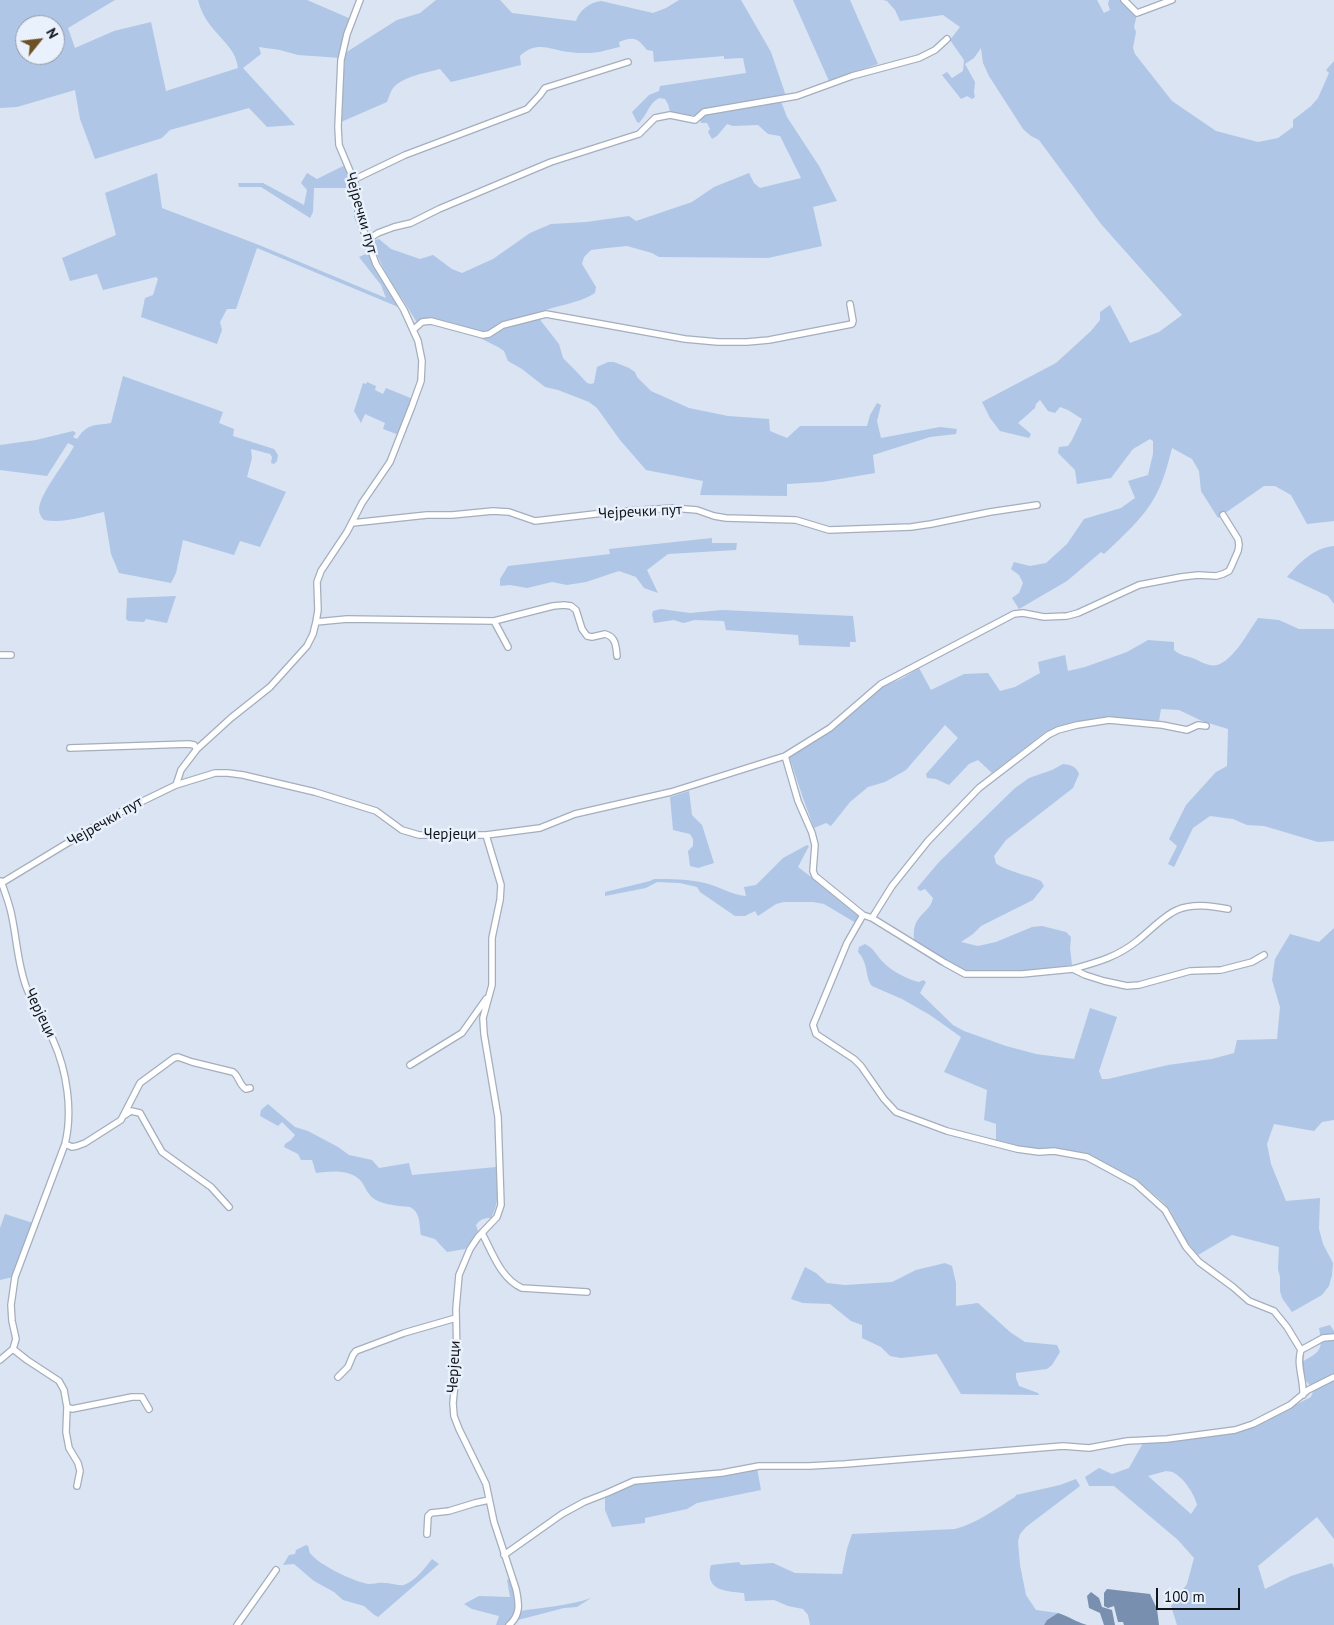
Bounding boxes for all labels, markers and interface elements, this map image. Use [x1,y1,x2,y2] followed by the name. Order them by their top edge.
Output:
[15,15,65,65] north arrow
[42,25,62,42] text: N
[341,170,381,256] street label: Чејречки пут
[598,501,682,523] street label: Чејречки пут
[64,793,146,851] street label: Чејречки пут
[424,826,476,844] street label: Черјеци
[20,985,60,1041] street label: Черјеци
[444,1340,464,1394] street label: Черјеци
[1159,1578,1243,1610] scale bar
[1164,1587,1205,1606] text: 100 m

